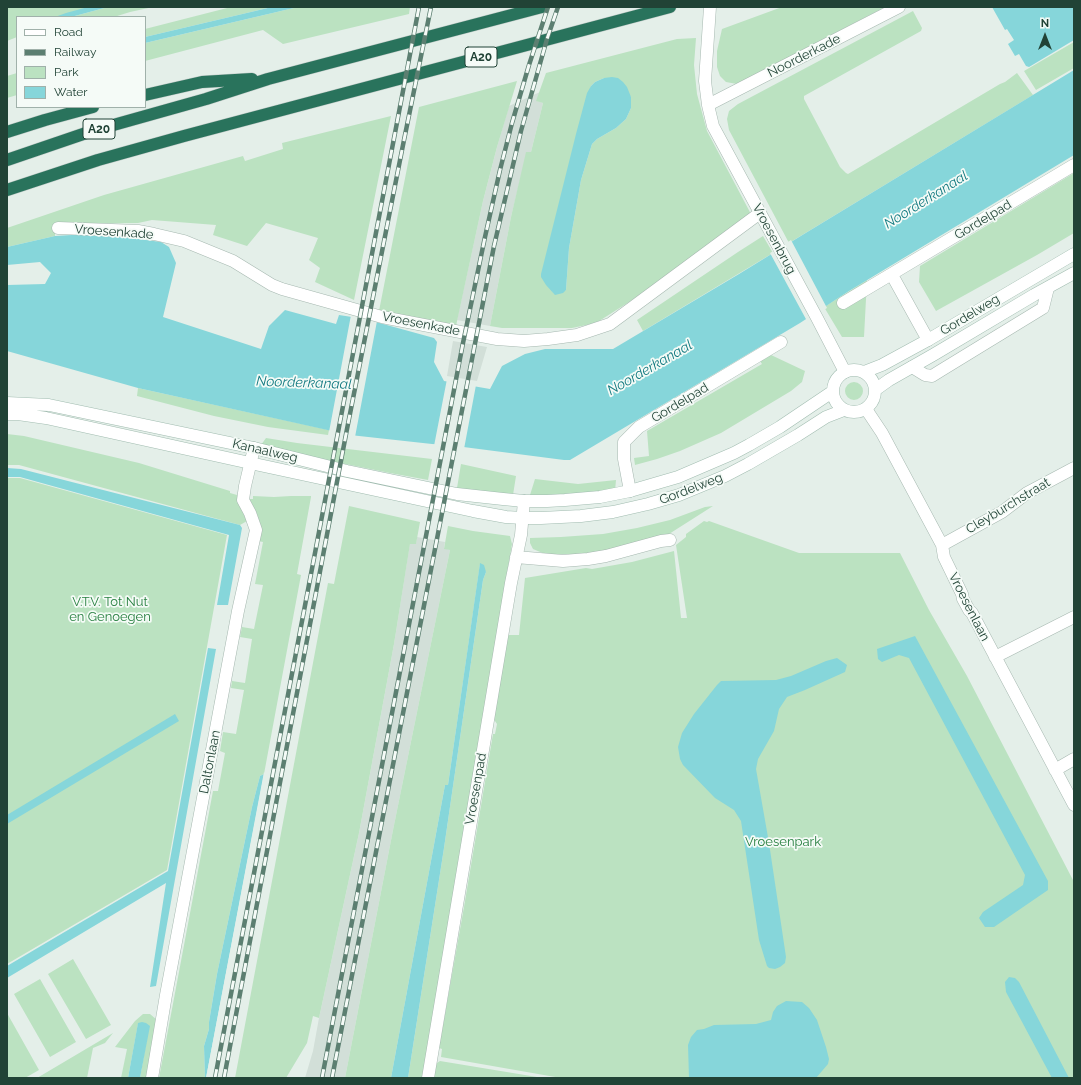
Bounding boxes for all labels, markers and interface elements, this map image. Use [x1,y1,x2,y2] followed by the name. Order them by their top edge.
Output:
[16,16,146,108] legend
[1025,16,1065,56] north arrow
[1041,17,1049,30] text: N
[54,25,83,39] text: Road
[765,31,843,81] street label: Noorderkade
[54,45,96,59] text: Railway
[465,47,497,67] road number: A20
[54,65,79,79] text: Park
[54,85,88,99] text: Water
[83,119,115,139] road number: A20
[881,168,971,232] water label: Noorderkanaal
[952,197,1014,243] street label: Gordelpad
[749,201,799,277] street label: Vroesenbrug
[74,221,154,243] street label: Vroesenkade
[938,291,1002,339] street label: Gordelweg
[381,309,461,339] street label: Vroesenkade
[604,337,696,399] water label: Noorderkanaal
[256,373,352,393] water label: Noorderkanaal
[649,380,711,426] street label: Gordelpad
[231,436,299,466] street label: Kanaalweg
[657,470,725,508] street label: Gordelweg
[963,475,1053,537] street label: Cleyburchstraat
[945,570,993,644] street label: Vroesenlaan
[69,594,151,625] park label: V.T.V. Tot Nut en Genoegen
[196,729,224,795] street label: Daltonlaan
[462,752,490,826] street label: Vroesenpad
[745,834,821,850] park label: Vroesenpark

